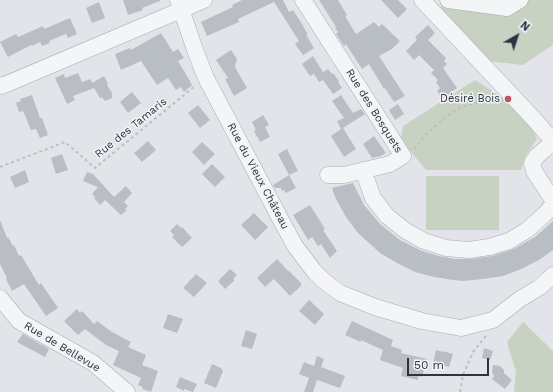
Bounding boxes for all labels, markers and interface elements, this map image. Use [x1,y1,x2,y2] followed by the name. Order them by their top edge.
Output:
[497,16,537,56] north arrow
[518,19,532,34] text: N
[343,66,405,156] street label: Rue des Bosquets
[440,92,500,106] place label: Désiré Bois
[503,94,513,104] marker: Désiré Bois
[92,95,170,161] street label: Rue des Tamaris
[224,121,292,231] street label: Rue du Vieux Château
[22,319,102,375] street label: Rue de Bellevue
[409,350,491,376] scale bar
[414,358,444,372] text: 50 m

